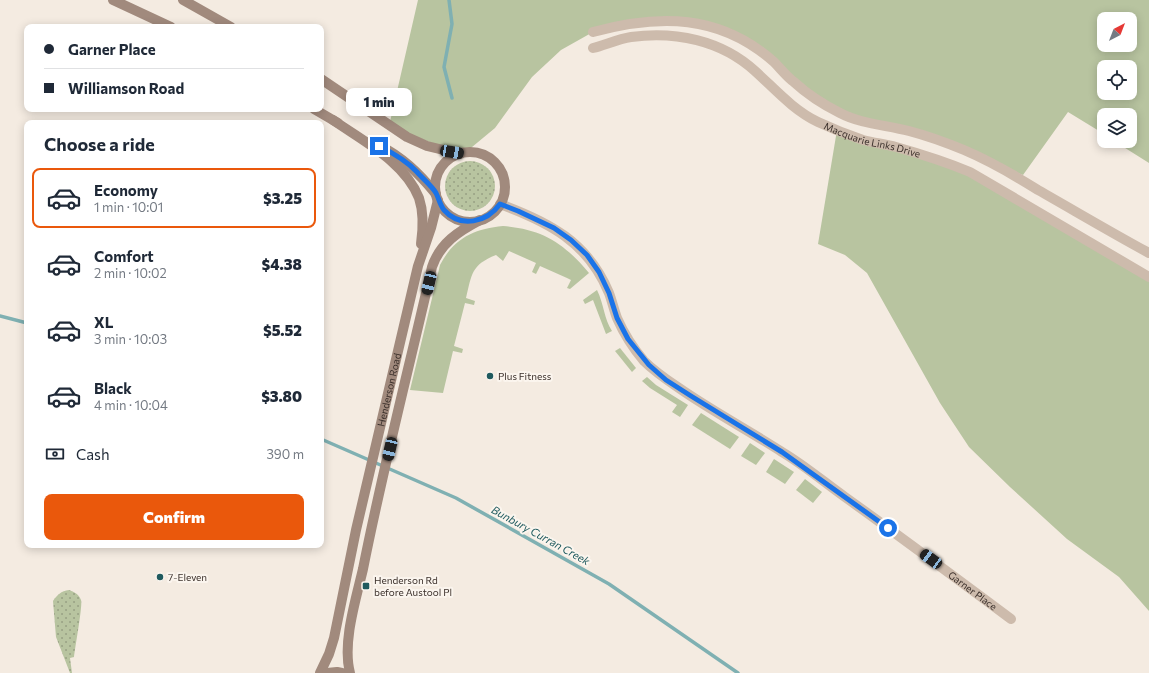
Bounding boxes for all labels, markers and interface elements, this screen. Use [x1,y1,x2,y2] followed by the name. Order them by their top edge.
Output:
[1097,12,1137,52] north arrow
[1097,12,1137,148] map controls
[68,40,156,58] text: Garner Place
[1097,60,1137,100] button: locate
[68,79,184,97] text: Williamson Road
[346,88,412,116] callout: 1 min
[363,94,395,110] text: 1 min
[1097,108,1137,148] button: layers
[822,120,922,160] street label: Macquarie Links Drive
[44,133,155,155] text: Choose a ride
[370,137,388,155] route end
[439,144,465,160] car
[46,180,82,216] icon: car
[94,181,158,199] text: Economy
[263,189,302,207] text: $3.25
[94,199,163,215] text: 1 min · 10:01
[46,246,82,282] icon: car
[94,247,154,265] text: Comfort
[262,255,302,273] text: $4.38
[94,265,167,281] text: 2 min · 10:02
[420,270,438,296] car
[46,312,82,348] icon: car
[94,313,113,331] text: XL
[263,321,302,339] text: $5.52
[94,331,167,347] text: 3 min · 10:03
[374,352,403,428] street label: Henderson Road
[498,370,552,382] place label: Plus Fitness
[485,371,495,381] marker: Plus Fitness
[46,378,82,414] icon: car
[94,379,132,397] text: Black
[261,387,302,405] text: $3.80
[94,397,168,413] text: 4 min · 10:04
[381,436,399,462] car
[44,443,66,465] icon: cash
[76,445,110,463] text: Cash
[266,446,304,462] text: 390 m
[44,494,304,540] button: Confirm
[490,503,593,568] water label: Bunbury Curran Creek
[879,519,897,537] route start
[918,547,944,571] car
[946,568,1000,613] street label: Garner Place
[168,571,207,583] place label: 7-Eleven
[155,572,165,582] marker: 7-Eleven
[374,574,452,598] place label: Henderson Rd before Austool Pl
[361,581,371,591] marker: Henderson Rd before Austool Pl

